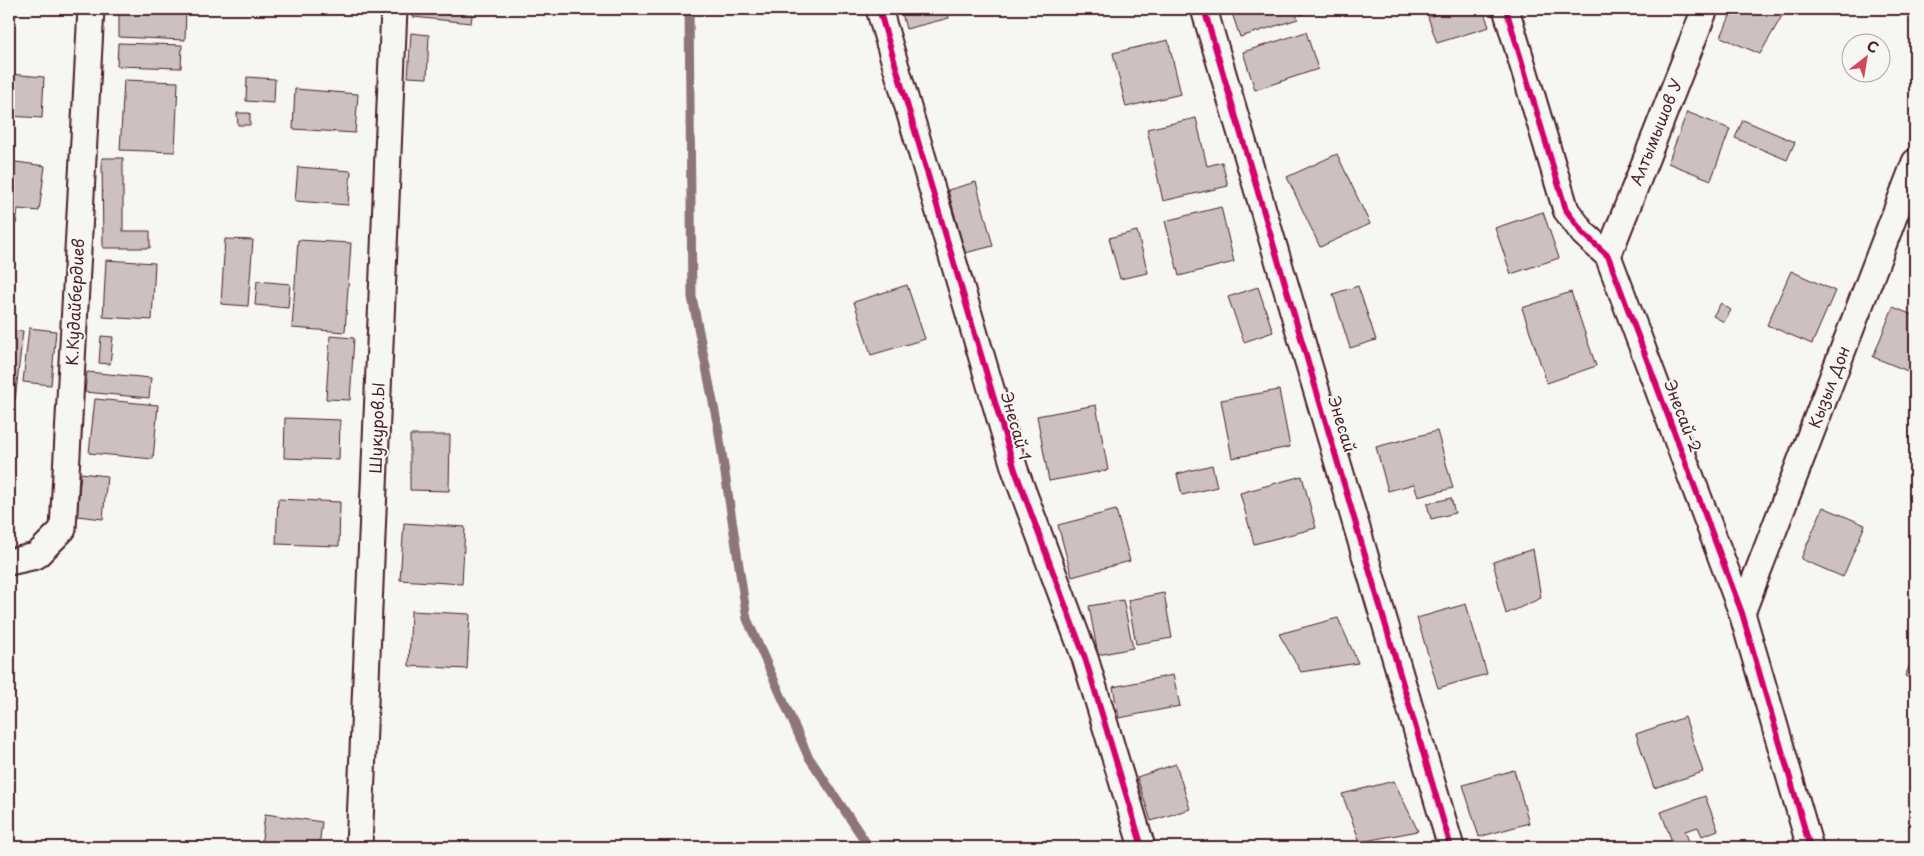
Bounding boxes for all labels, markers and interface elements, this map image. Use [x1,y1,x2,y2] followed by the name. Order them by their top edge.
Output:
[1842,32,1892,82] north arrow
[1863,35,1883,58] text: С
[1623,74,1688,189] street label: Алтымышов У
[59,238,89,366] street label: К.Кудайбердиев
[1801,342,1855,431] street label: Кызыл Дон
[1659,376,1709,455] street label: Энесай-2
[362,382,390,474] street label: Шукуров.Ы
[996,389,1038,463] street label: Энесай 1
[1323,393,1363,455] street label: Энесай

